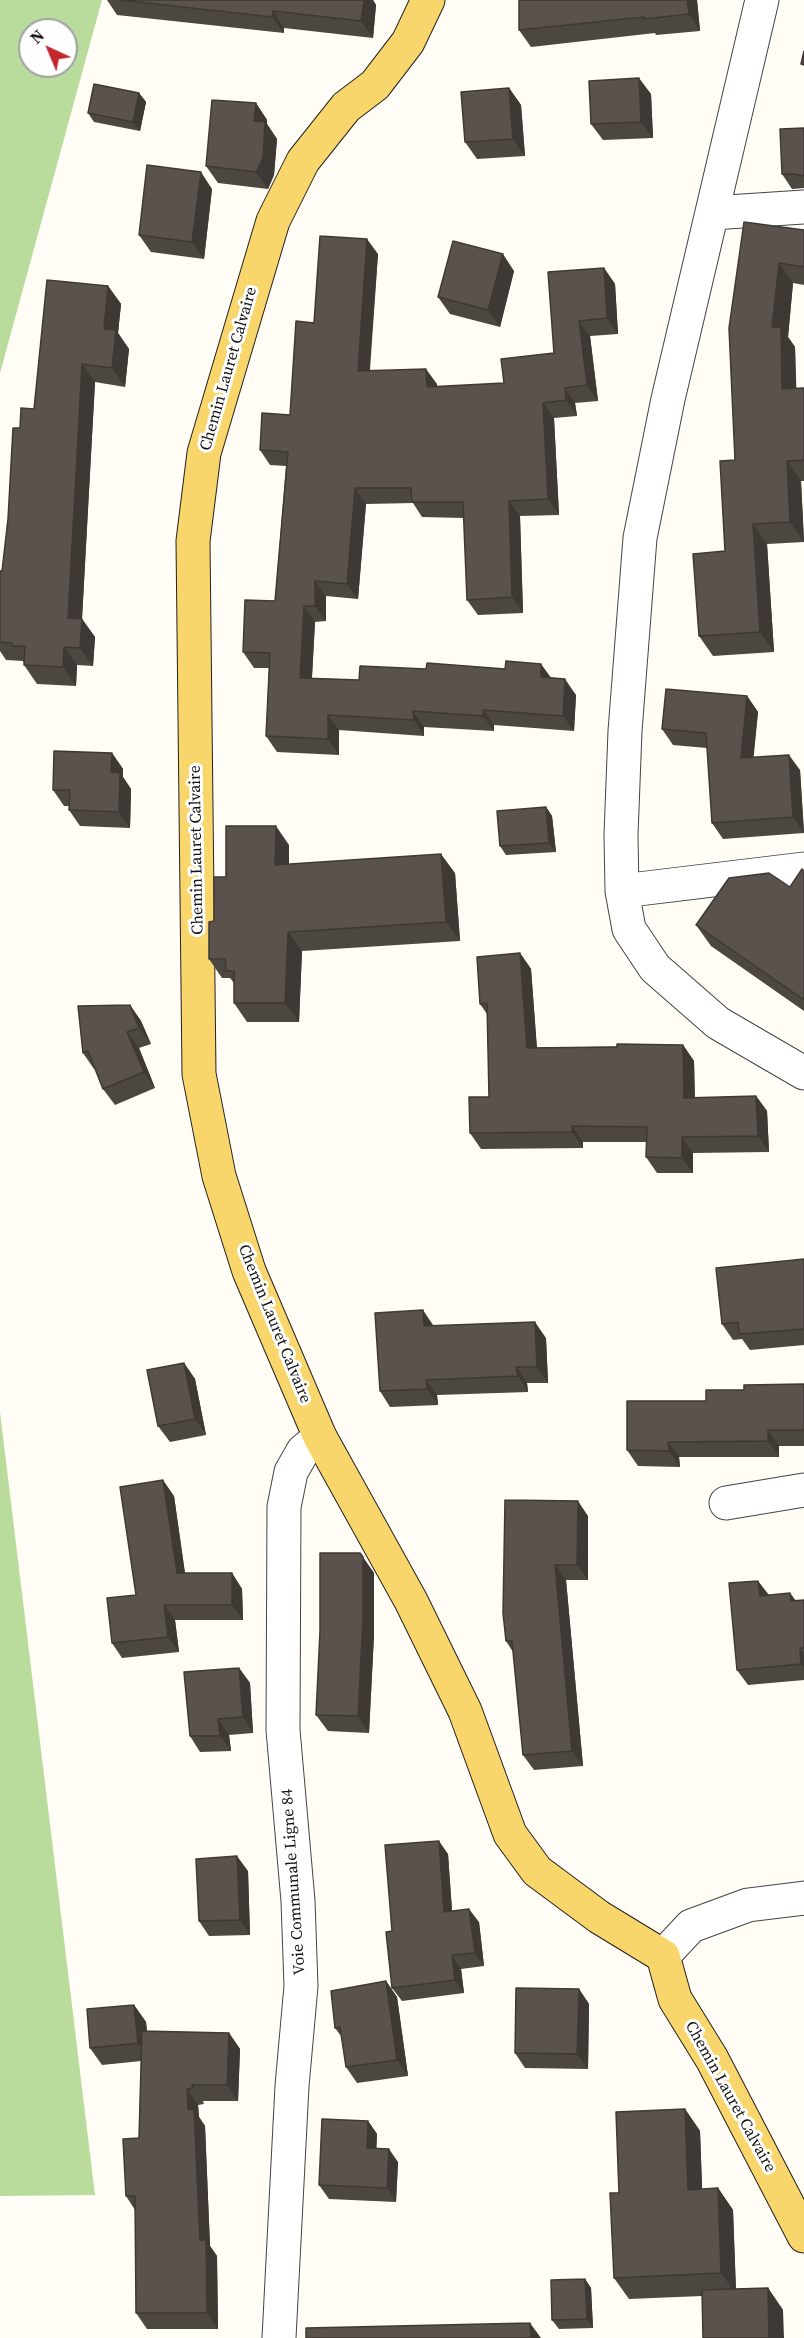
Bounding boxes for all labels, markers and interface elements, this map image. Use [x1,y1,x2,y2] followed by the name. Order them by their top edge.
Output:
[18,18,78,78] north arrow
[25,25,49,48] text: N
[196,285,262,453] street label: Chemin Lauret Calvaire
[186,765,208,935] street label: Chemin Lauret Calvaire
[233,1242,315,1406] street label: Chemin Lauret Calvaire
[278,1788,310,1976] street label: Voie Communale Ligne 84
[681,2018,779,2176] street label: Chemin Lauret Calvaire

